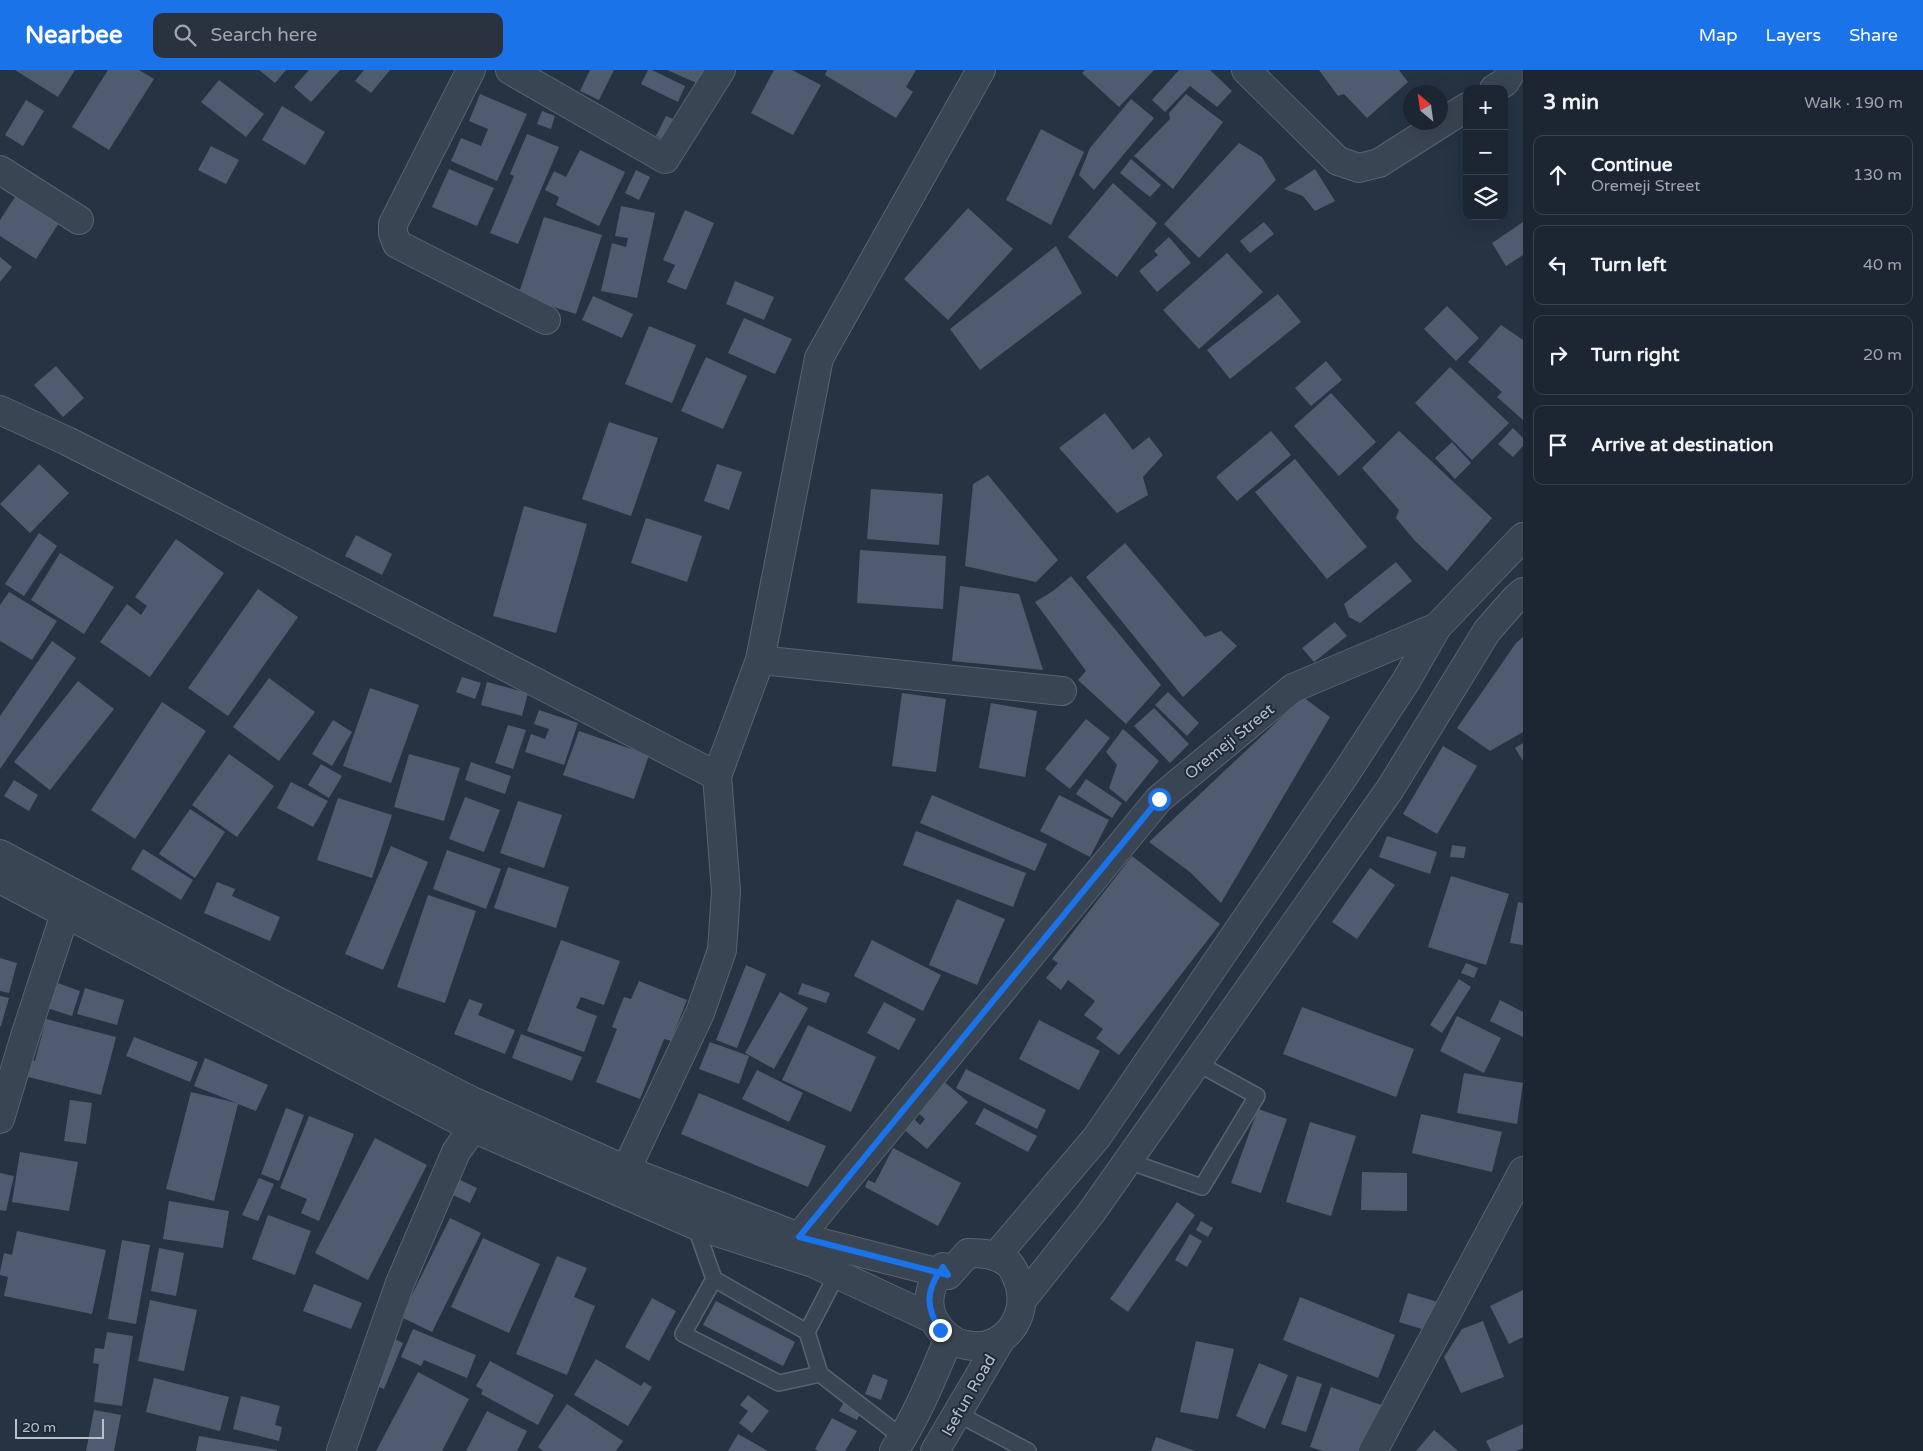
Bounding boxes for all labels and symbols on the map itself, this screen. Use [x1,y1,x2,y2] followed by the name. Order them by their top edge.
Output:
[1403,85,1448,130] north arrow
[1181,700,1278,784] street label: Oremeji Street
[1148,788,1171,811] route start
[929,1319,952,1342] route end
[937,1351,1000,1440] street label: Isefun Road
[15,1416,104,1439] scale bar

